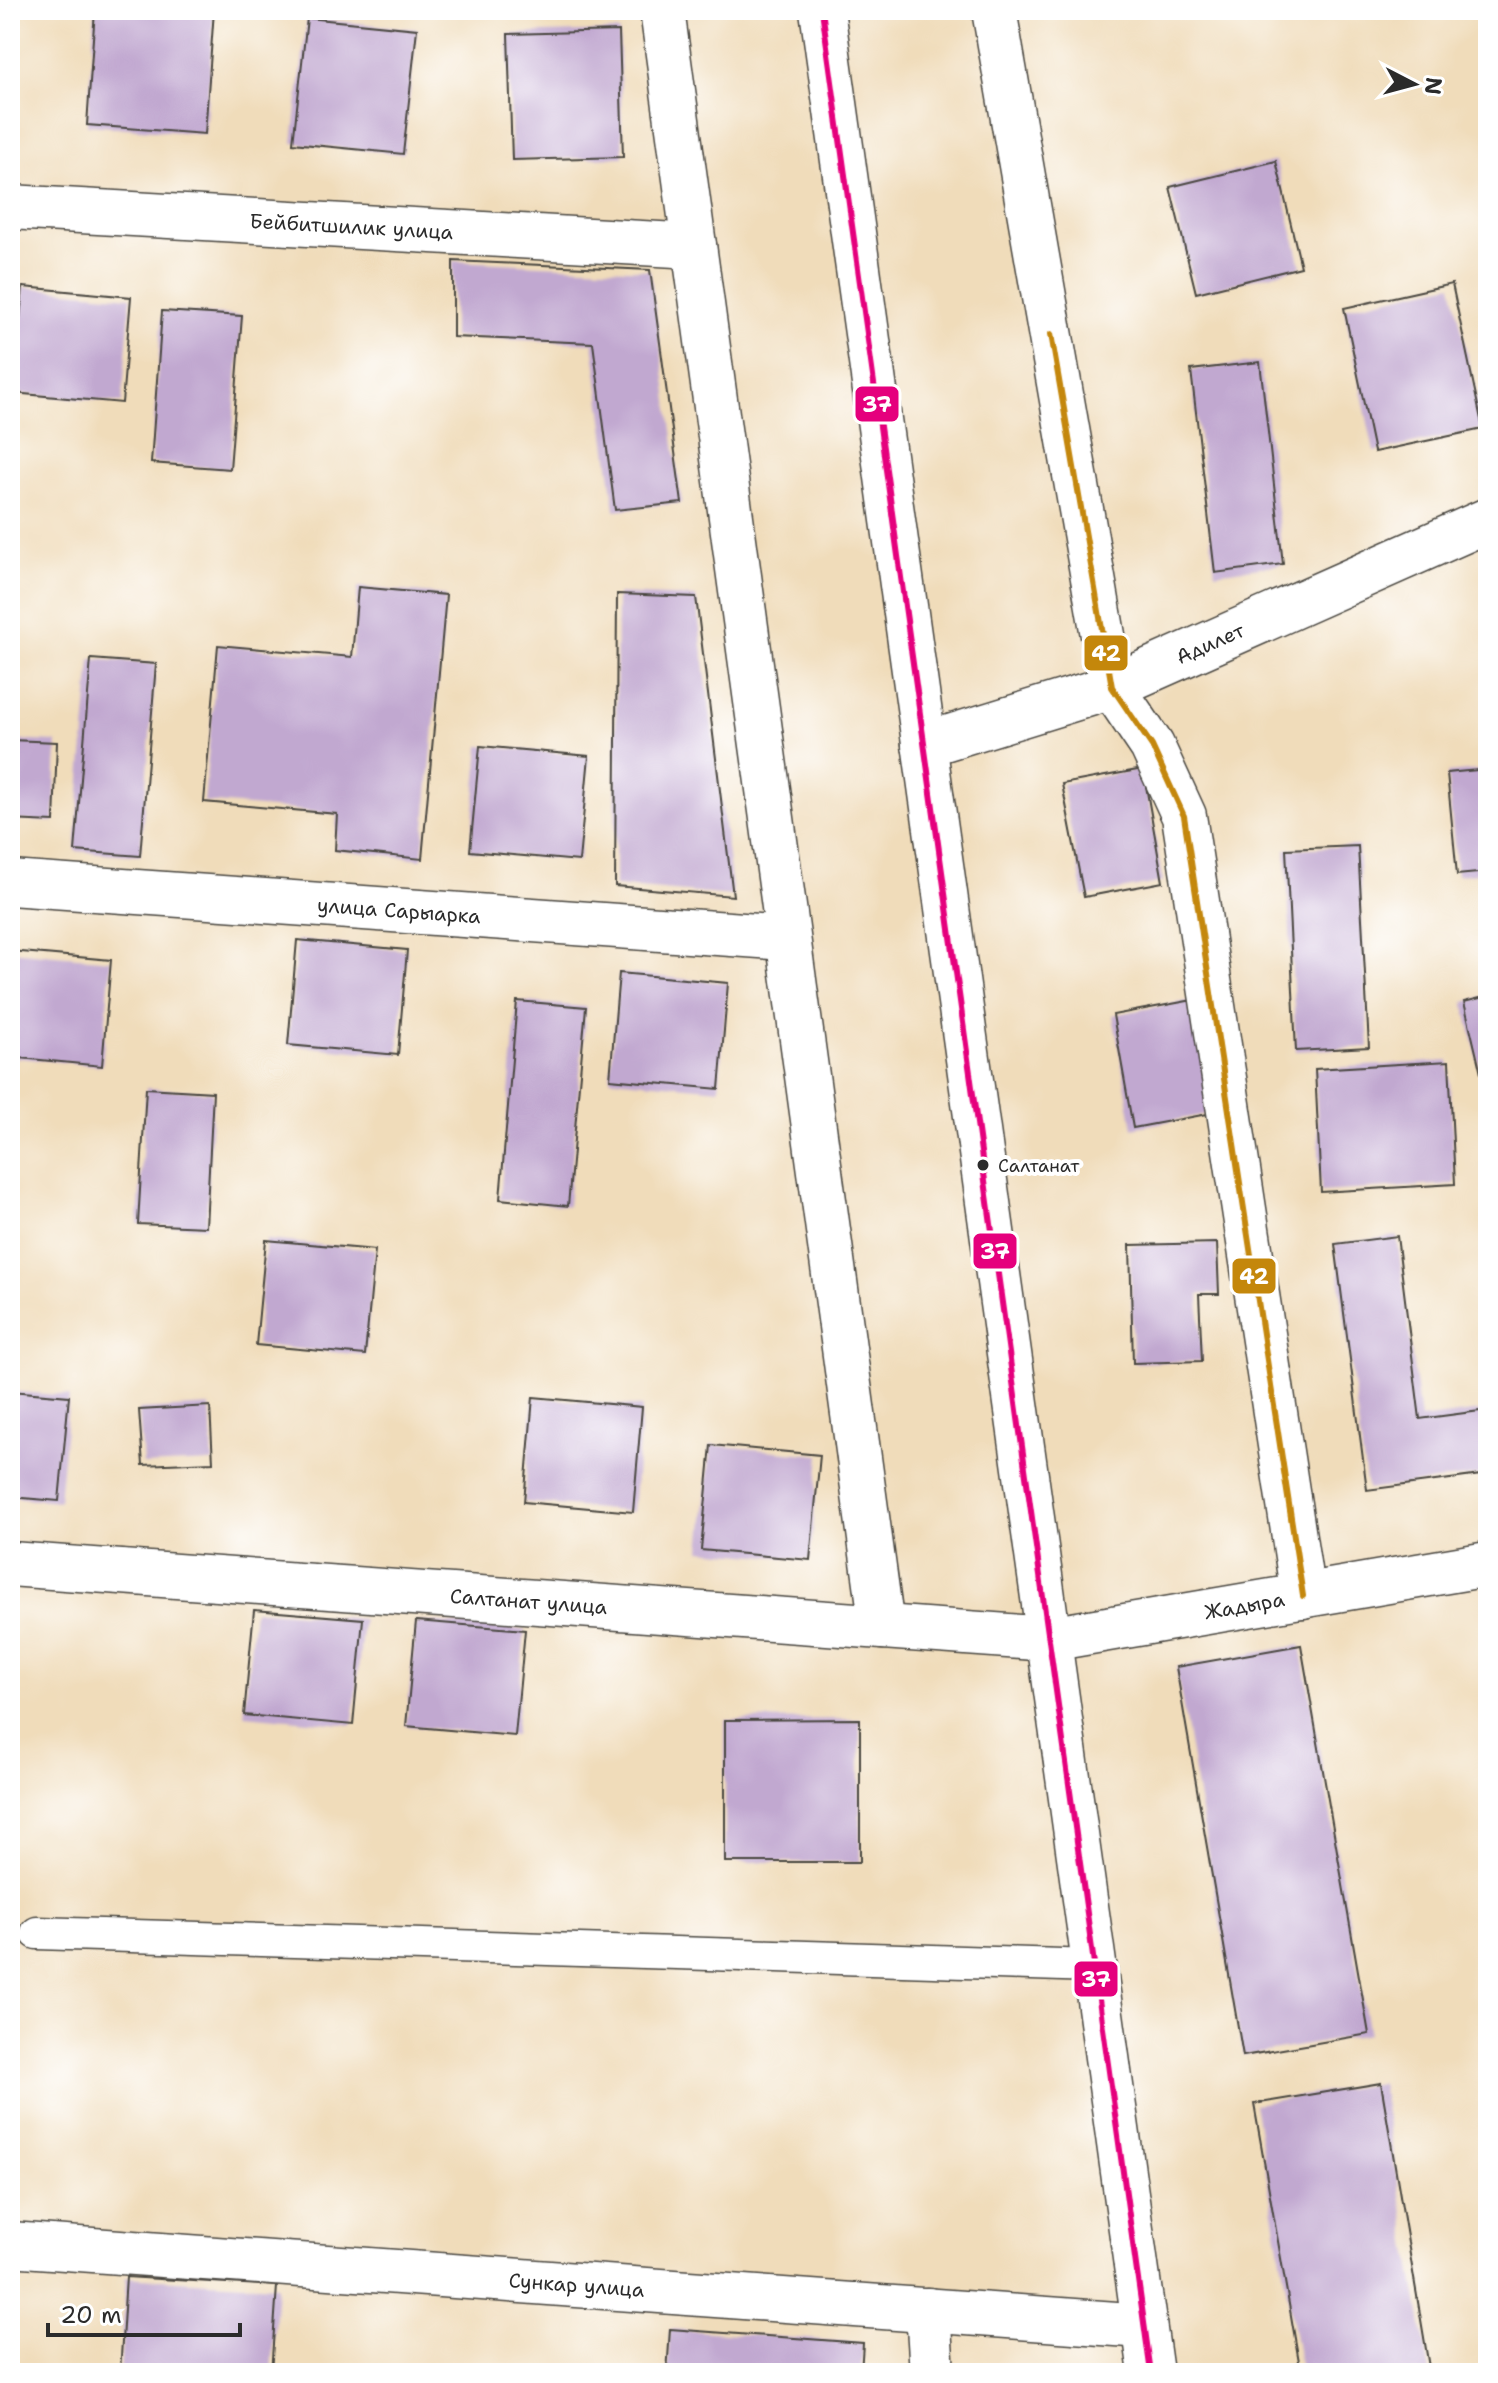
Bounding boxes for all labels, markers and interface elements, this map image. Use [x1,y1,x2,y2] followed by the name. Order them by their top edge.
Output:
[1374,44,1454,124] north arrow
[1418,76,1449,96] text: N
[249,208,454,245] street label: Бейбитшилик улица
[854,385,900,423] line badge: 37
[862,390,892,419] text: 37
[1172,617,1249,670] street label: Адилет
[1083,634,1129,672] line badge: 42
[1091,639,1121,668] text: 42
[316,892,482,929] street label: улица Сарыарка
[998,1154,1080,1178] place label: Салтанат
[975,1157,991,1173] marker: Салтанат
[972,1232,1018,1270] line badge: 37
[980,1237,1010,1266] text: 37
[1231,1257,1277,1295] line badge: 42
[1239,1262,1269,1291] text: 42
[449,1583,609,1620] street label: Салтанат улица
[1202,1586,1287,1625] street label: Жадыра
[1073,1960,1119,1998] line badge: 37
[1081,1965,1111,1994] text: 37
[508,2267,646,2303] street label: Сункар улица
[48,2287,240,2337] scale bar
[60,2299,122,2331] text: 20 m

